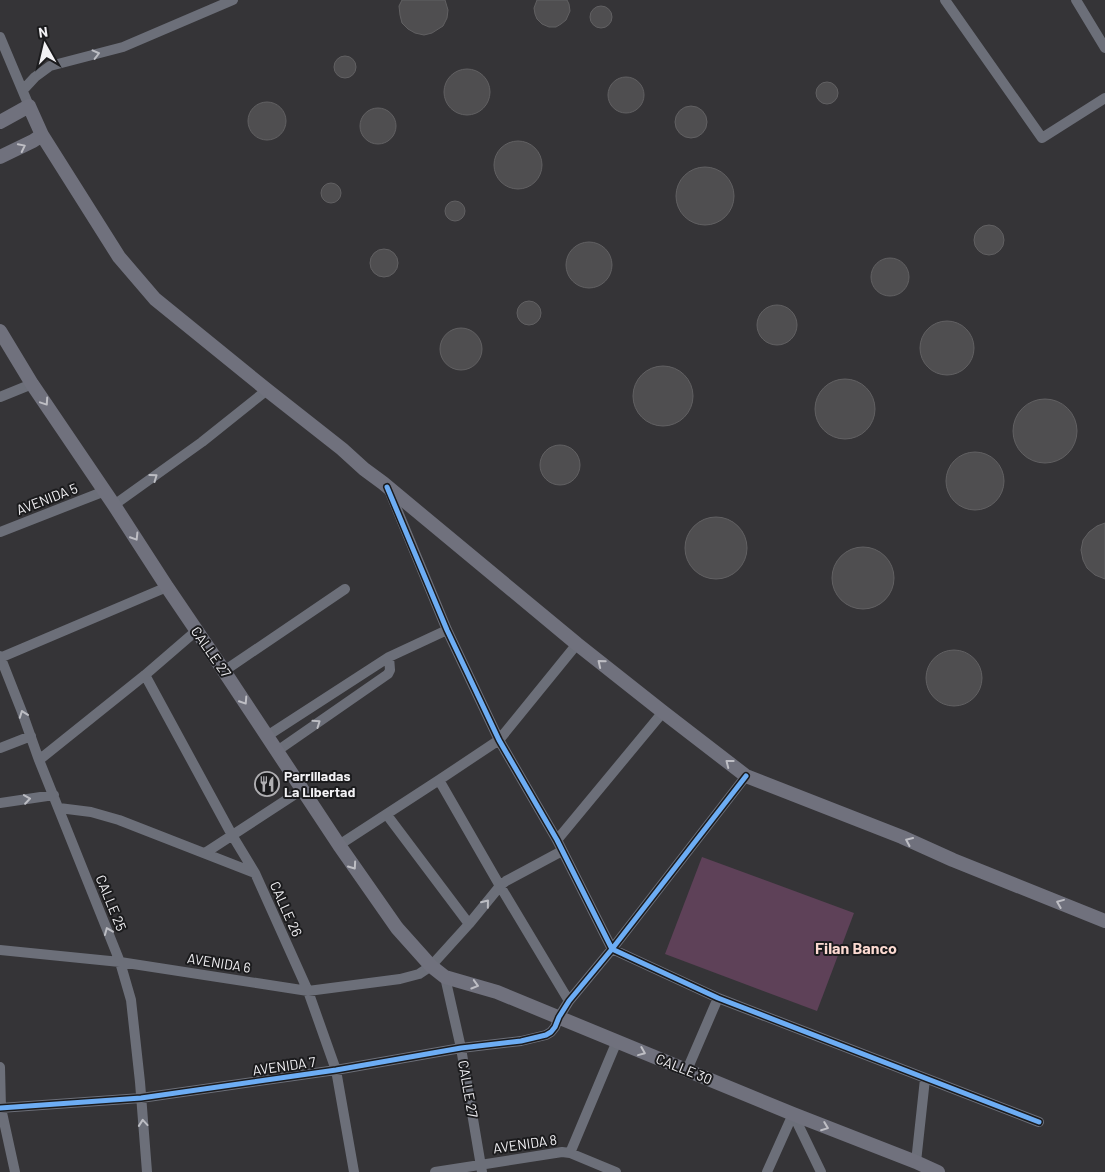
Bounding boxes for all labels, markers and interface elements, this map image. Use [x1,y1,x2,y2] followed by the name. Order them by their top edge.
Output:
[20,20,70,70] north arrow
[37,23,49,41] text: N
[91,49,100,60] one-way arrow
[16,143,25,153] one-way arrow
[39,396,48,405] one-way arrow
[148,474,157,482] one-way arrow
[14,479,80,518] street label: AVENIDA 5
[128,532,138,541] one-way arrow
[188,623,235,681] street label: CALLE 27
[598,660,607,668] one-way arrow
[238,696,247,705] one-way arrow
[19,710,29,719] one-way arrow
[311,720,321,729] one-way arrow
[725,760,735,769] one-way arrow
[284,767,355,800] place label: Parrilladas La Libertad
[254,771,280,797] restaurant icon: Parrilladas La Libertad
[23,794,31,805] one-way arrow
[905,836,914,847] one-way arrow
[347,860,356,870] one-way arrow
[93,872,130,933] street label: CALLE 25
[267,878,306,939] street label: CALLE 26
[1056,898,1065,909] one-way arrow
[481,900,489,909] one-way arrow
[103,927,113,935] one-way arrow
[815,938,897,957] district label: Filan Banco
[186,949,252,976] street label: AVENIDA 6
[470,980,478,990] one-way arrow
[637,1045,646,1056] one-way arrow
[654,1050,715,1088] street label: CALLE 30
[251,1053,317,1078] street label: AVENIDA 7
[455,1059,482,1119] street label: CALLE 27
[138,1119,149,1127] one-way arrow
[820,1121,829,1131] one-way arrow
[492,1131,558,1156] street label: AVENIDA 8

